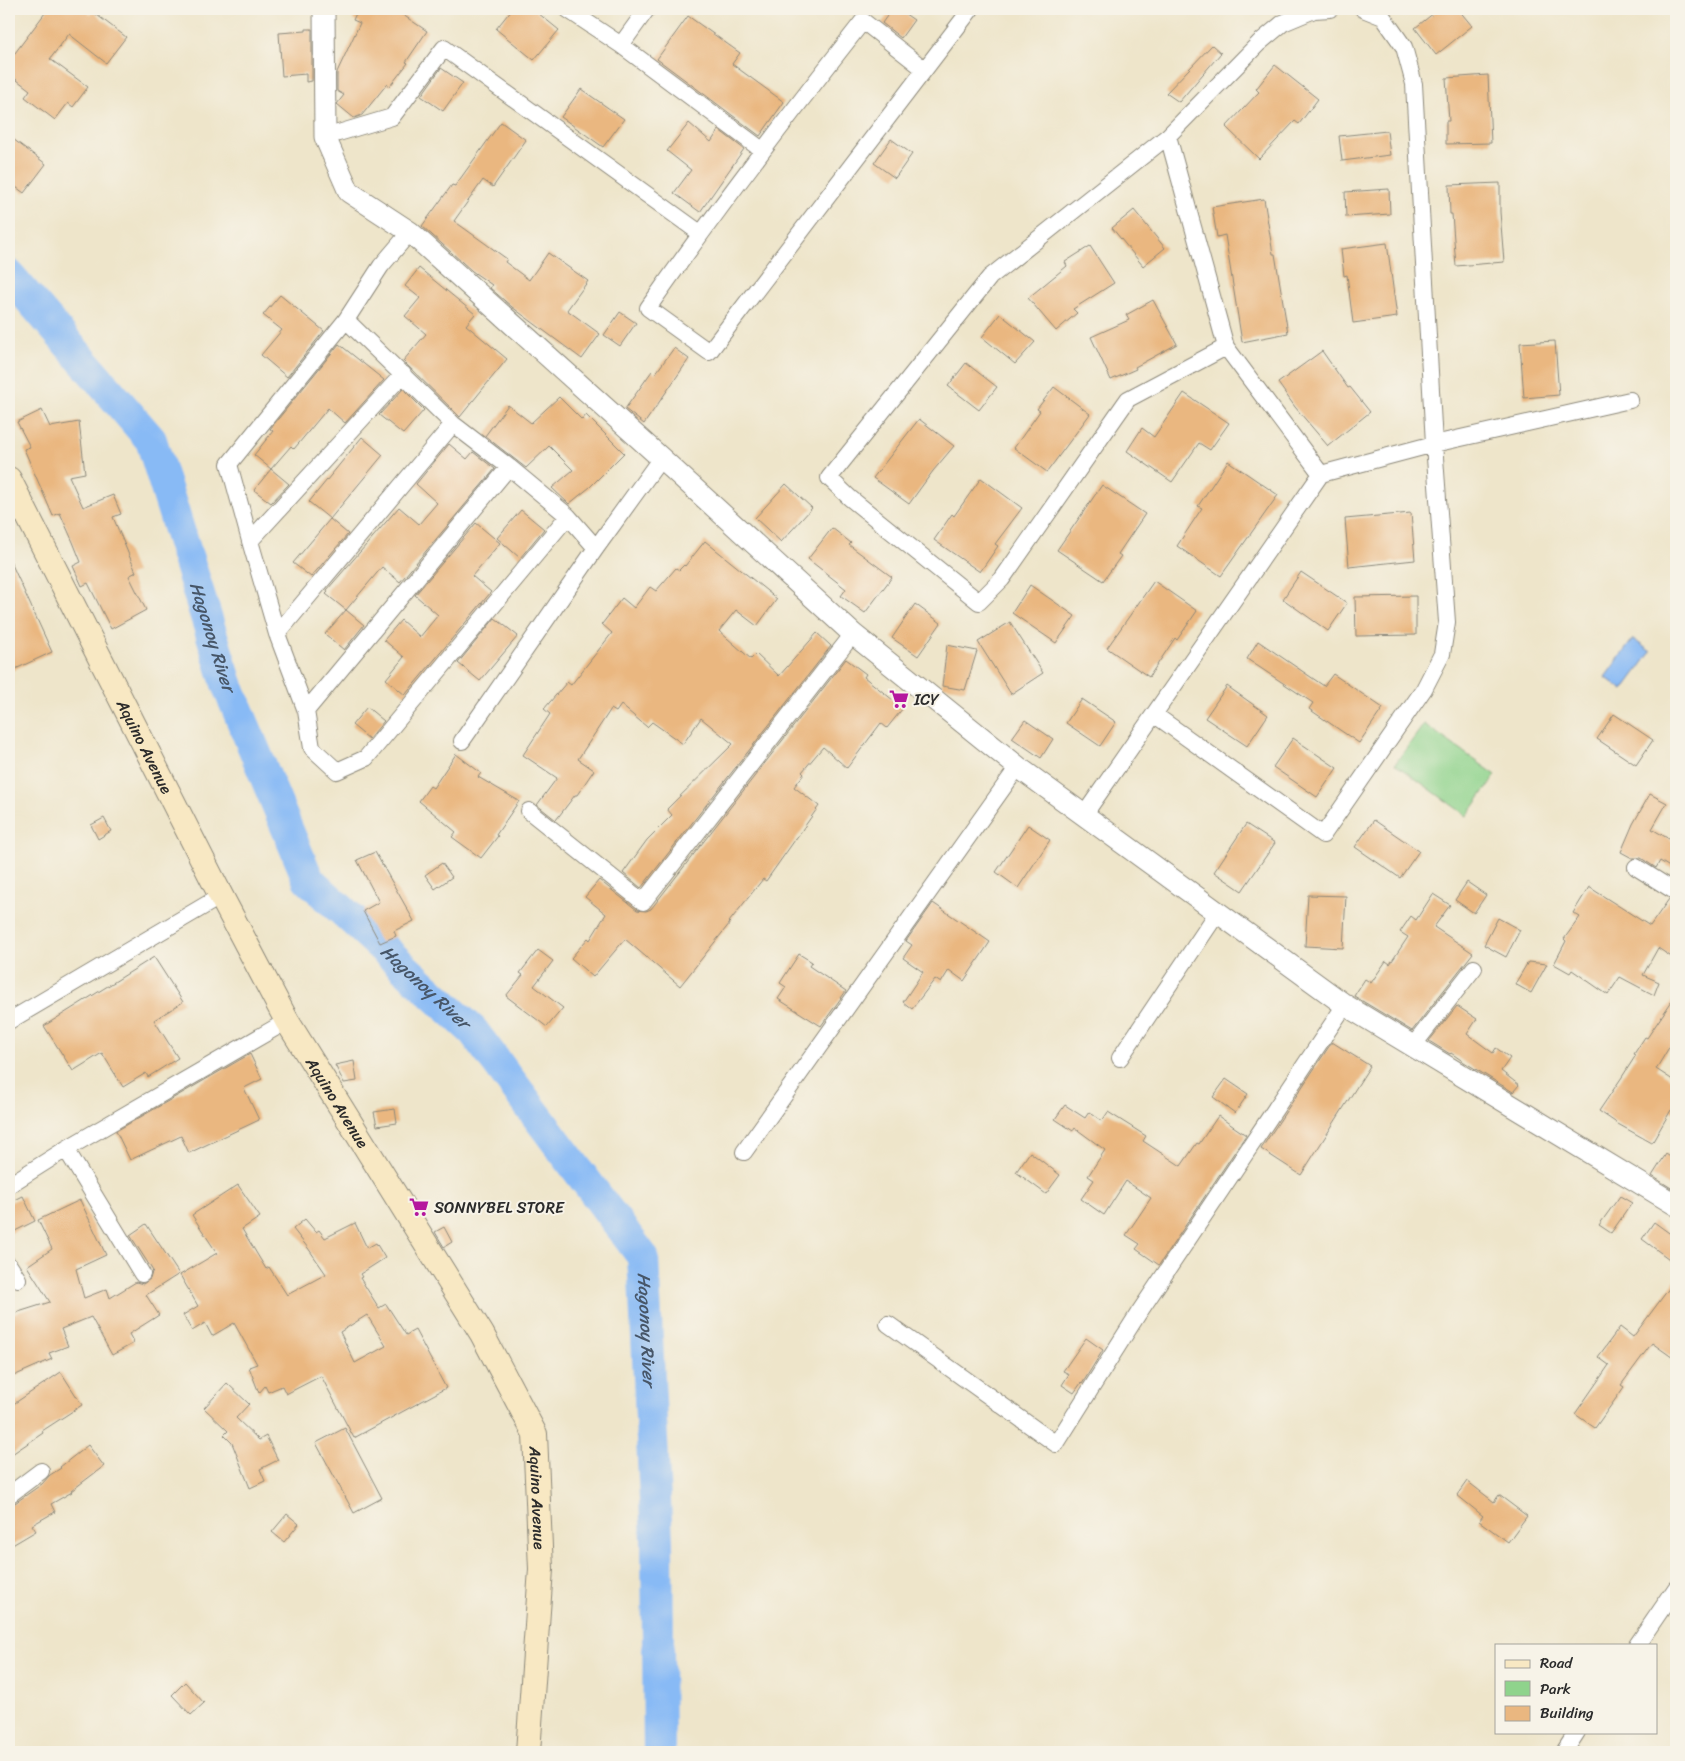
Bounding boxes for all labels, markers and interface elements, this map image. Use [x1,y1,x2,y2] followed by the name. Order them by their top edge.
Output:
[180,578,246,700] water label: Hagonoy River
[913,685,940,714] place label: ICY
[888,688,910,710] supermarket icon: ICY
[108,693,181,799] street label: Aquino Avenue
[373,937,481,1040] water label: Hagonoy River
[298,1050,377,1154] street label: Aquino Avenue
[434,1193,565,1222] place label: SONNYBEL STORE
[408,1196,430,1218] supermarket icon: SONNYBEL STORE
[628,1272,666,1390] water label: Hagonoy River
[521,1445,555,1550] street label: Aquino Avenue
[1495,1644,1658,1734] legend
[1540,1650,1573,1676] text: Road
[1540,1676,1571,1702] text: Park
[1540,1700,1594,1726] text: Building

